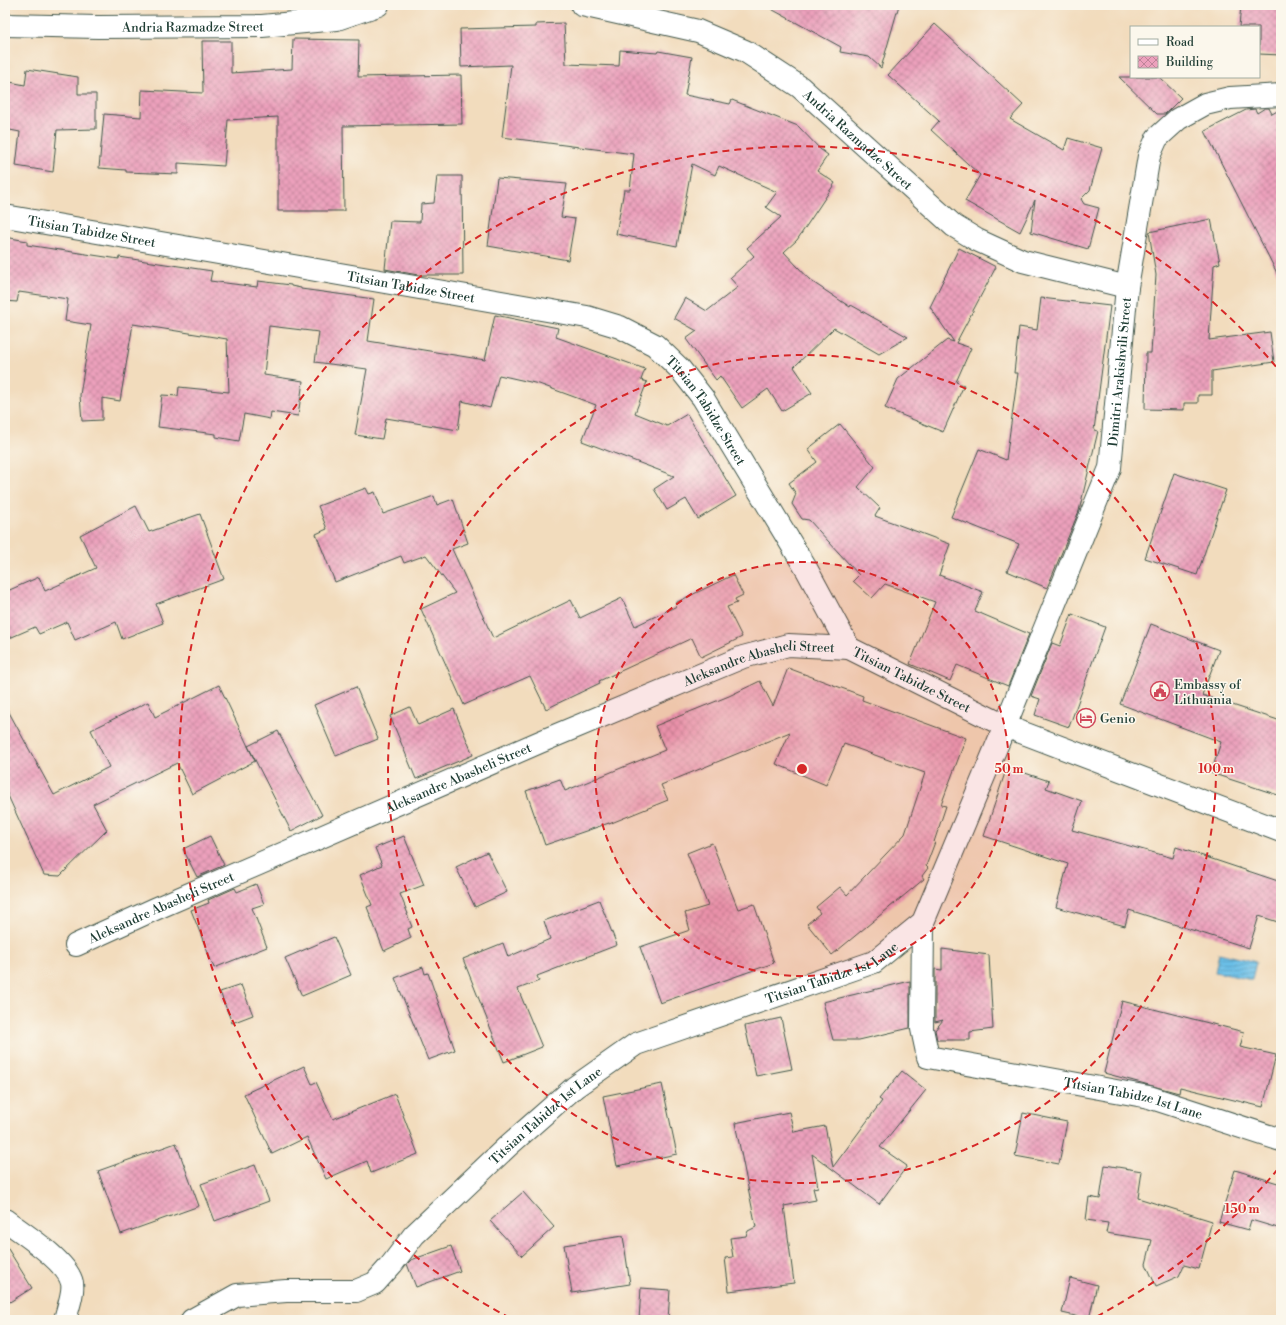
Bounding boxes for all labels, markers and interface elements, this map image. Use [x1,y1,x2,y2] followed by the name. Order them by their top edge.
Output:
[121,19,264,36] street label: Andria Razmadze Street
[1130,26,1260,78] legend
[1166,35,1194,50] text: Road
[1165,55,1214,70] text: Building
[799,86,916,194] street label: Andria Razmadze Street
[26,213,157,251] street label: Titsian Tabidze Street
[345,268,476,306] street label: Titsian Tabidze Street
[1105,296,1135,447] street label: Dimitri Arakishvili Street
[662,353,749,469] street label: Titsian Tabidze Street
[680,638,835,691] street label: Aleksandre Abasheli Street
[850,644,973,717] street label: Titsian Tabidze Street
[1174,677,1242,708] place label: Embassy of Lithuania
[1149,680,1171,702] public building icon: Embassy of Lithuania
[1075,707,1097,729] hotel icon: Genio
[1100,711,1136,727] place label: Genio
[382,740,534,818] street label: Aleksandre Abasheli Street
[795,762,809,776] centre of rings
[994,762,1024,777] text: 50 m
[1198,762,1234,777] text: 100 m
[85,869,237,948] street label: Aleksandre Abasheli Street
[763,939,902,1008] street label: Titsian Tabidze 1st Lane
[487,1063,605,1168] street label: Titsian Tabidze 1st Lane
[1062,1075,1205,1123] street label: Titsian Tabidze 1st Lane
[1225,1202,1259,1217] text: 150 m

